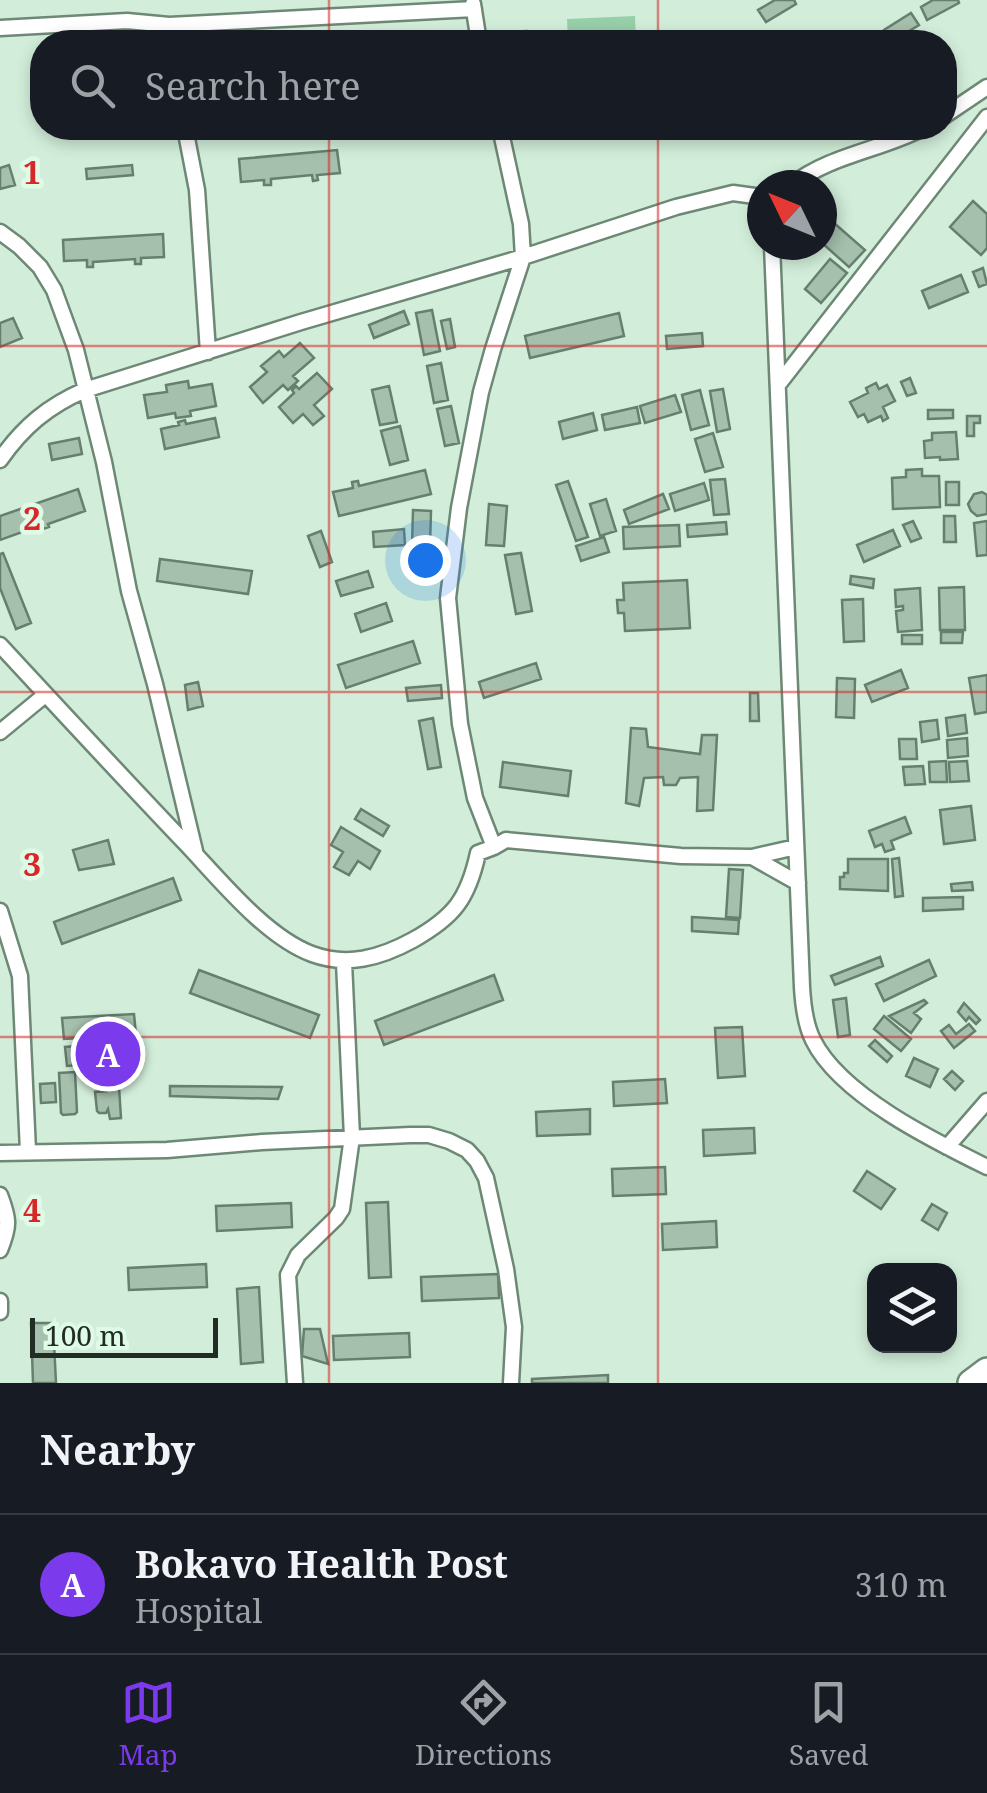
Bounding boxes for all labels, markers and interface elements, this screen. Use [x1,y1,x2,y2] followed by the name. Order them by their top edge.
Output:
[30,30,957,140] search box
[65,58,120,113] icon: search
[145,59,361,111] text: Search here
[23,150,41,193] text: 1
[747,170,837,260] north arrow
[23,496,41,539] text: 2
[400,535,451,586] your location
[23,842,41,885] text: 3
[76,1016,140,1092] pin: A
[23,1188,41,1231] text: 4
[867,1263,957,1353] map controls
[867,1263,957,1353] button: layers
[30,1313,218,1358] scale bar
[45,1316,126,1354] text: 100 m
[40,1420,195,1477] text: Nearby
[135,1537,508,1589] text: Bokavo Health Post
[60,1563,85,1606] text: A
[855,1563,947,1606] text: 310 m
[135,1589,262,1632] text: Hospital
[119,1675,178,1773] tab: Map
[415,1675,552,1773] tab: Directions
[789,1675,868,1773] tab: Saved

